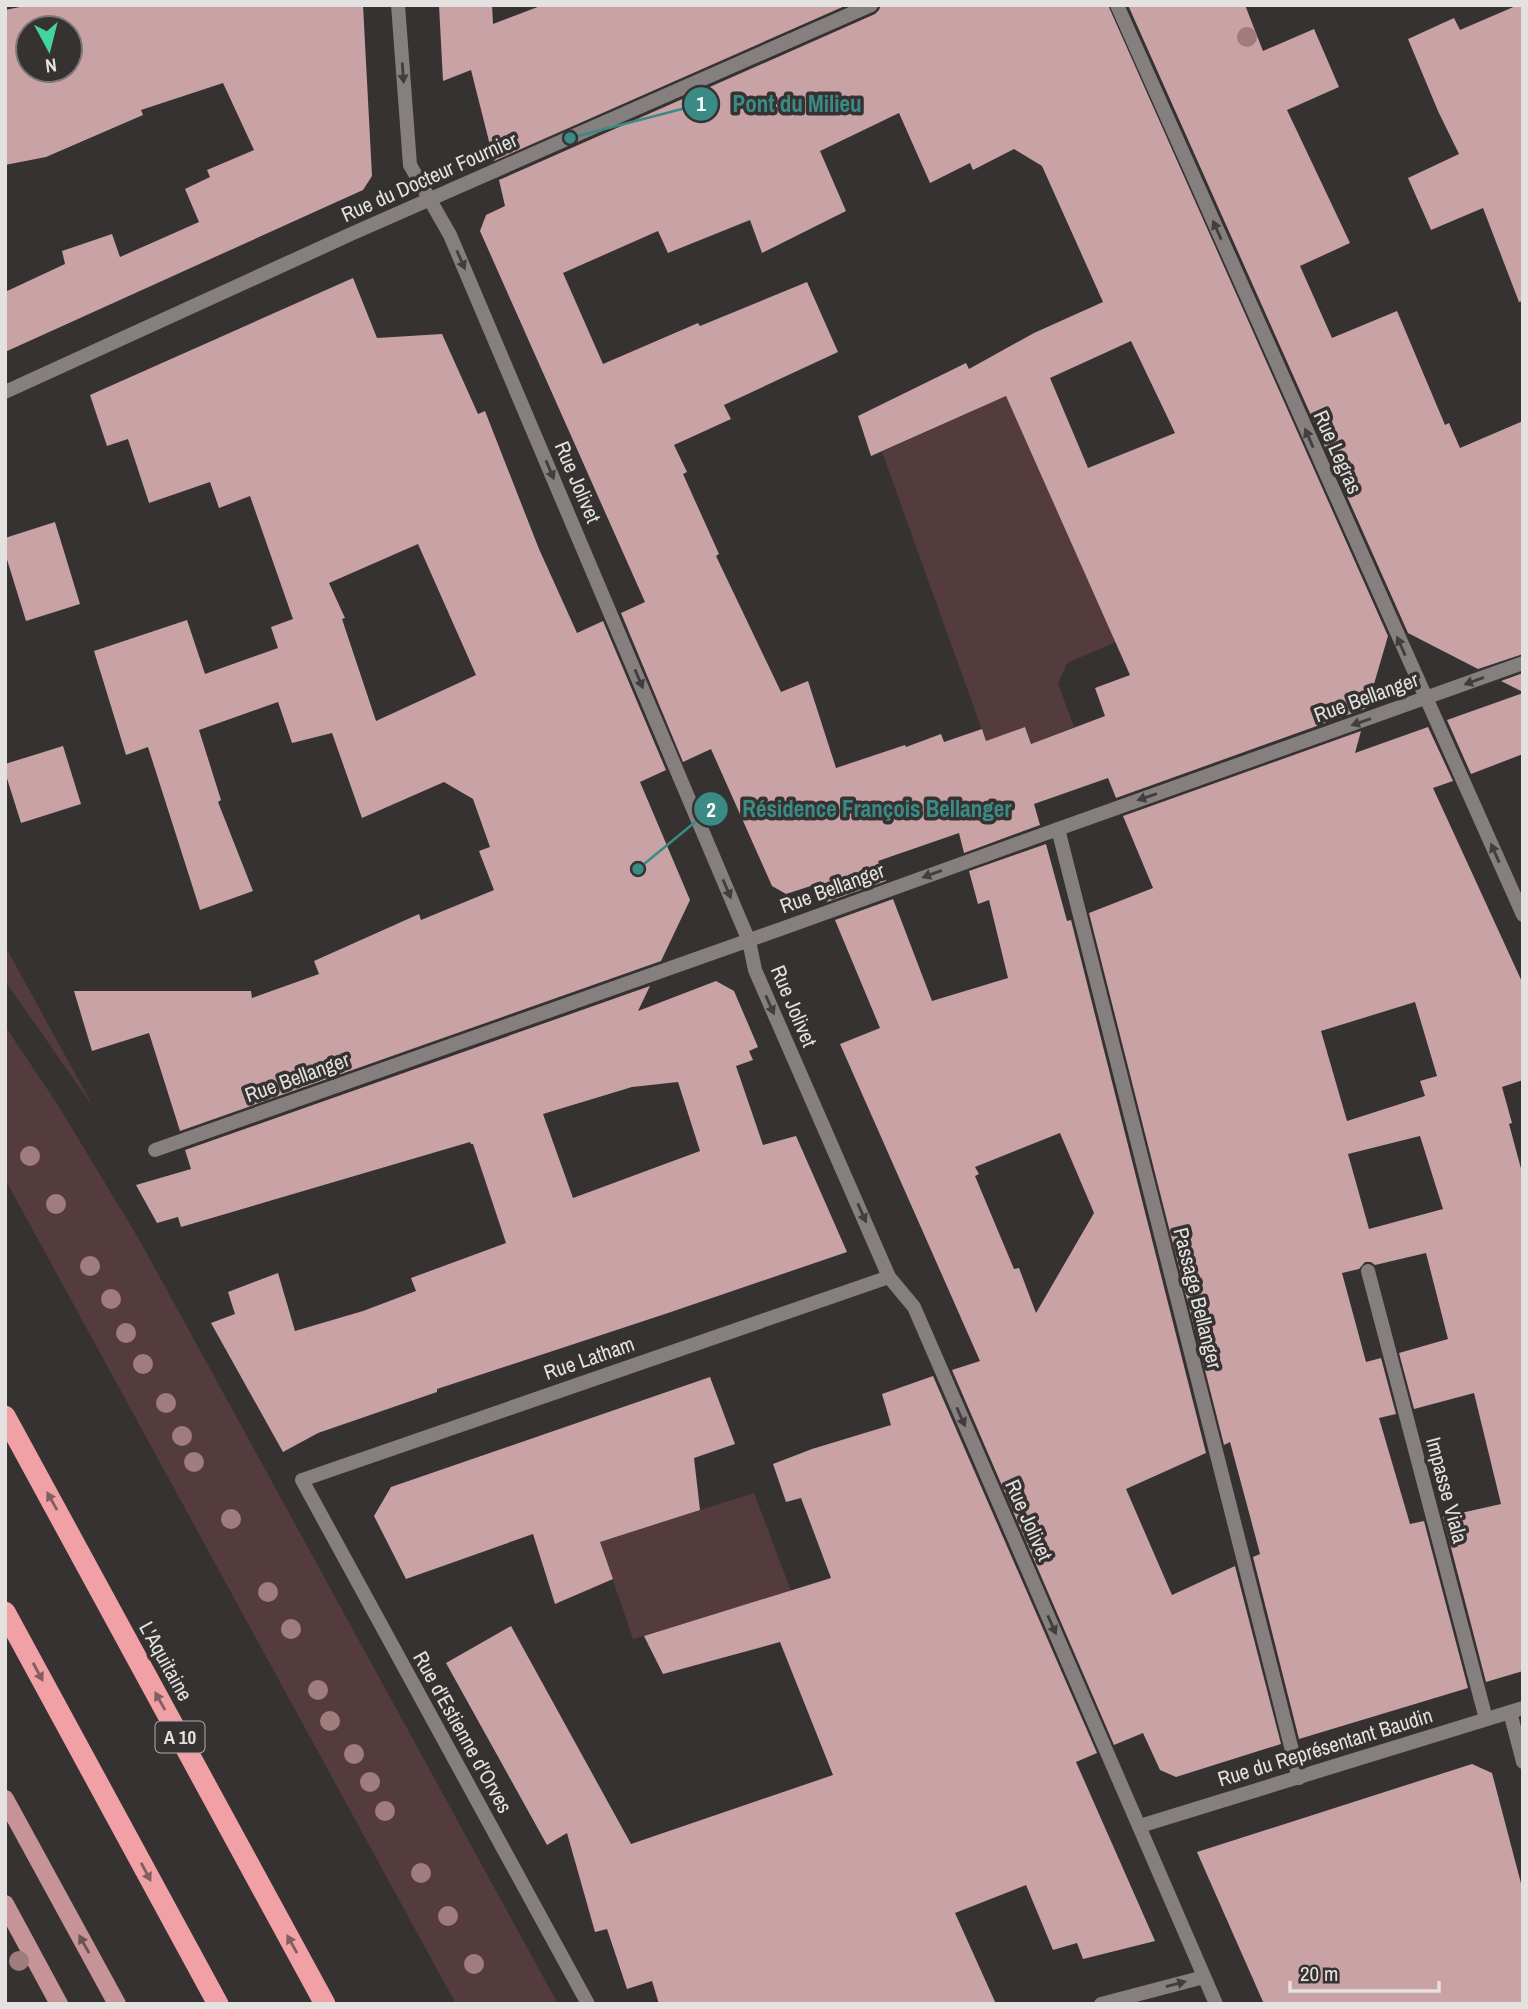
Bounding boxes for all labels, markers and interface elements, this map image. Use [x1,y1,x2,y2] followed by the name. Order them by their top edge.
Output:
[14,14,84,84] north arrow
[44,52,58,79] text: N
[398,63,409,85] one-way arrow
[683,82,875,126] callout: Pont du Milieu
[733,88,861,119] text: Pont du Milieu
[696,89,706,118] text: 1
[336,125,522,229] street label: Rue du Docteur Fournier
[1211,220,1223,240] one-way arrow
[456,250,467,271] one-way arrow
[1307,405,1369,499] street label: Rue Legras
[1303,428,1315,448] one-way arrow
[548,437,608,528] street label: Rue Jolivet
[545,459,556,480] one-way arrow
[1395,635,1406,656] one-way arrow
[1310,665,1422,729] street label: Rue Bellanger
[633,669,644,690] one-way arrow
[1463,676,1484,687] one-way arrow
[1351,717,1372,728] one-way arrow
[694,787,1026,831] callout: Résidence François Bellanger
[1136,792,1157,803] one-way arrow
[742,793,1012,824] text: Résidence François Bellanger
[706,795,716,824] text: 2
[1489,843,1501,863] one-way arrow
[776,856,888,920] street label: Rue Bellanger
[922,869,943,880] one-way arrow
[721,879,733,899] one-way arrow
[764,961,824,1052] street label: Rue Jolivet
[764,995,776,1015] one-way arrow
[241,1045,353,1109] street label: Rue Bellanger
[857,1203,868,1224] one-way arrow
[1166,1224,1230,1372] street label: Passage Bellanger
[540,1329,638,1387] street label: Rue Latham
[956,1406,967,1427] one-way arrow
[1419,1434,1475,1547] street label: Impasse Viala
[998,1475,1060,1565] street label: Rue Jolivet
[46,1491,57,1511] one-way arrow
[1047,1615,1058,1636] one-way arrow
[132,1616,200,1706] street label: L'Aquitaine
[406,1646,520,1818] street label: Rue d'Estienne d'Orves
[32,1662,44,1681] one-way arrow
[154,1691,166,1711] one-way arrow
[1214,1701,1436,1793] street label: Rue du Représentant Baudin
[156,1722,204,1752] road number: A 10
[140,1862,152,1881] one-way arrow
[79,1934,90,1954] one-way arrow
[286,1934,298,1954] one-way arrow
[1290,1950,1439,1994] scale bar
[1300,1959,1338,1988] text: 20 m
[1165,1978,1187,1989] one-way arrow

